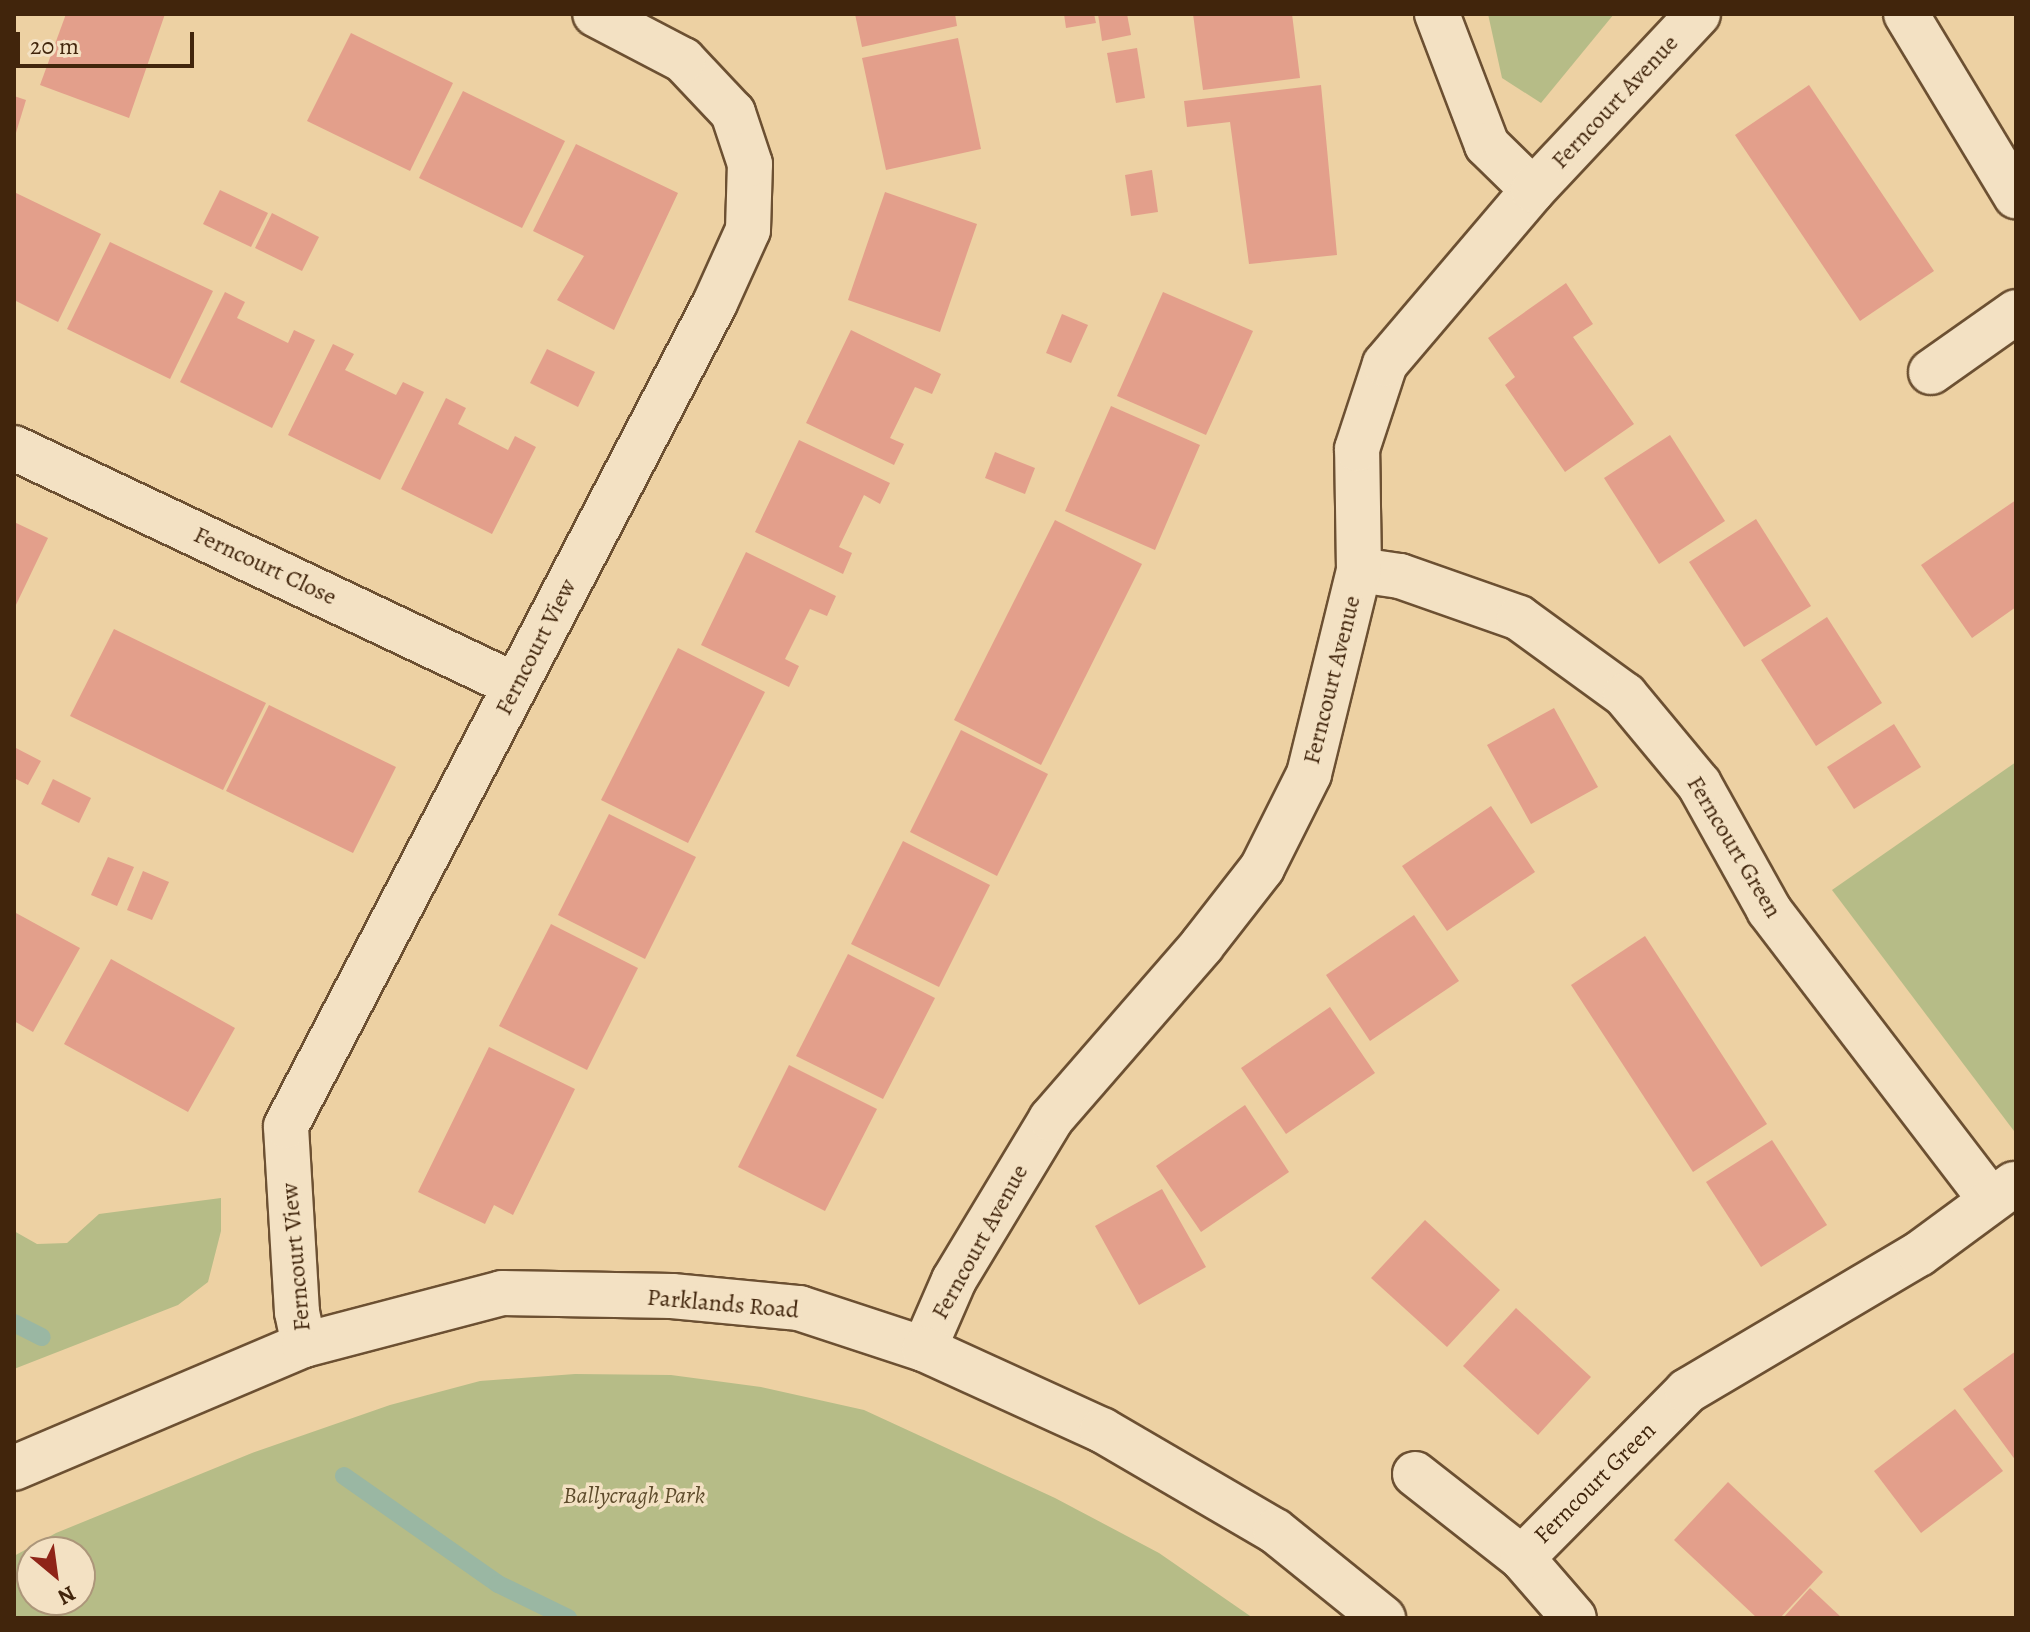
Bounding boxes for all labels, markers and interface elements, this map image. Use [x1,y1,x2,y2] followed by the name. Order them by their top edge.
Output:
[20,16,198,66] scale bar
[1546,29,1684,175] street label: Ferncourt Avenue
[30,30,79,62] text: 20 m
[189,520,341,612] street label: Ferncourt Close
[489,574,583,720] street label: Ferncourt View
[1297,593,1367,767] street label: Ferncourt Avenue
[1680,771,1788,923] street label: Ferncourt Green
[926,1160,1034,1324] street label: Ferncourt Avenue
[275,1182,317,1332] street label: Ferncourt View
[646,1283,800,1325] street label: Parklands Road
[1528,1416,1662,1550] street label: Ferncourt Green
[563,1482,705,1510] park label: Ballycragh Park
[16,1536,96,1616] north arrow
[52,1578,81,1612] text: N

